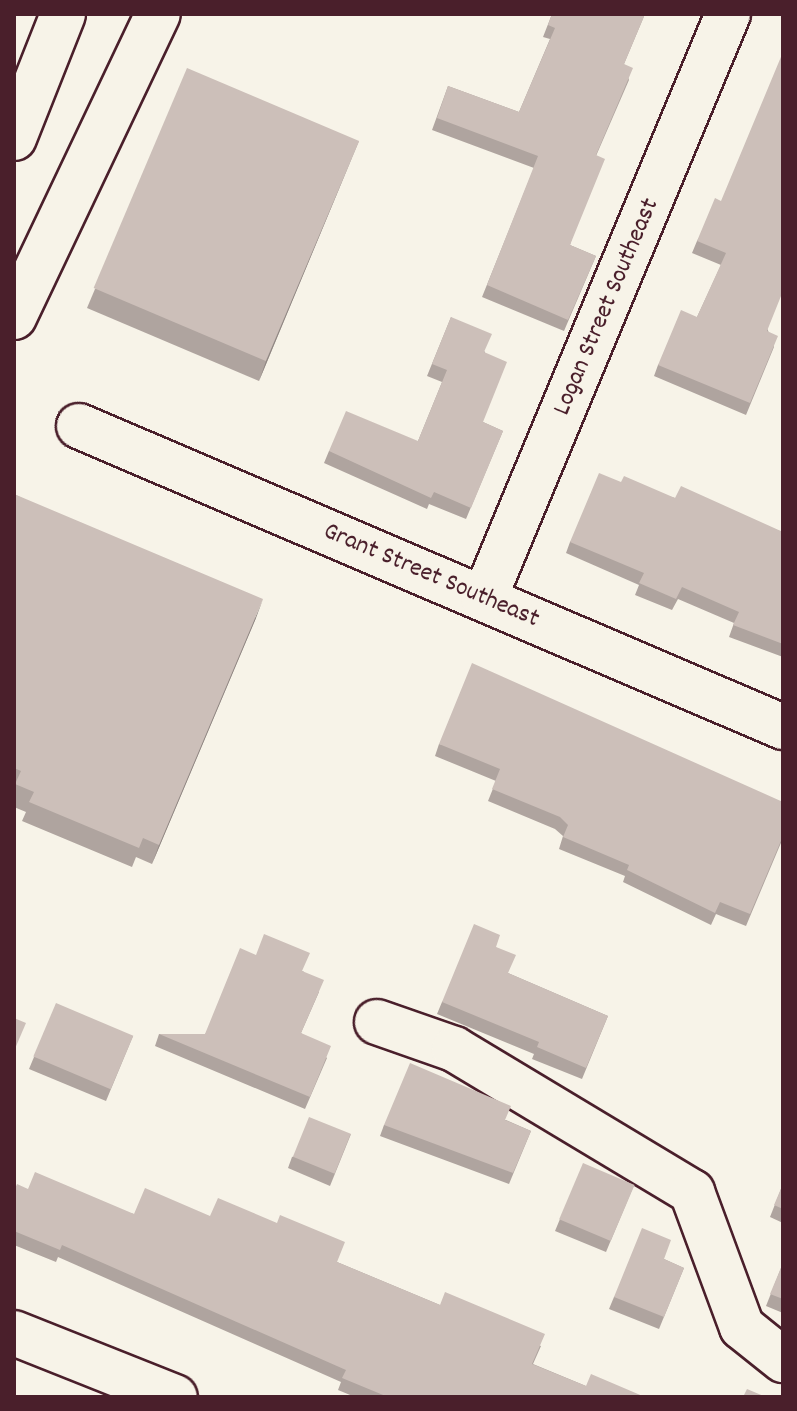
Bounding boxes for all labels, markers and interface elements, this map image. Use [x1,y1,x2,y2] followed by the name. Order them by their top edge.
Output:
[547,194,667,420] street label: Logan Street Southeast
[318,516,544,636] street label: Grant Street Southeast

